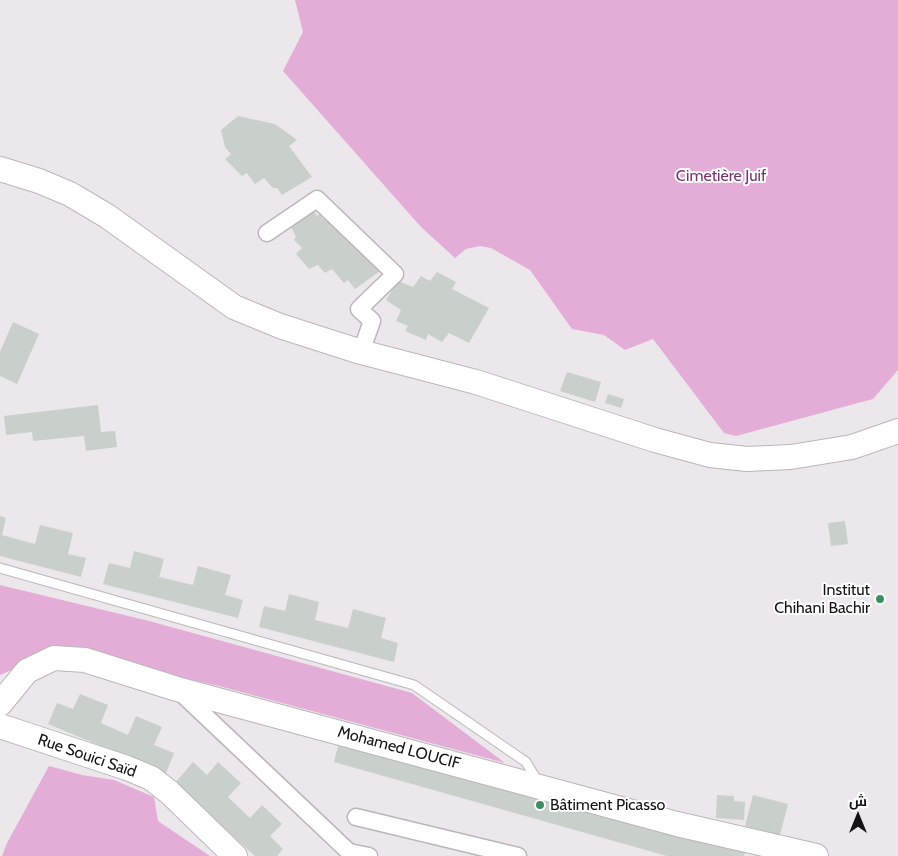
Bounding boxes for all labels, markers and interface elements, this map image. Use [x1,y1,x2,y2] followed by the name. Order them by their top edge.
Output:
[676,166,766,186] park label: Cimetière Juif
[774,580,870,618] place label: Institut Chihani Bachir
[874,593,886,605] marker: Institut Chihani Bachir
[335,722,463,774] street label: Mohamed LOUCIF
[35,730,139,782] street label: Rue Souici Saïd
[833,791,883,841] north arrow
[849,792,867,810] text: ش
[550,795,665,815] place label: Bâtiment Picasso
[534,799,546,811] marker: Bâtiment Picasso

